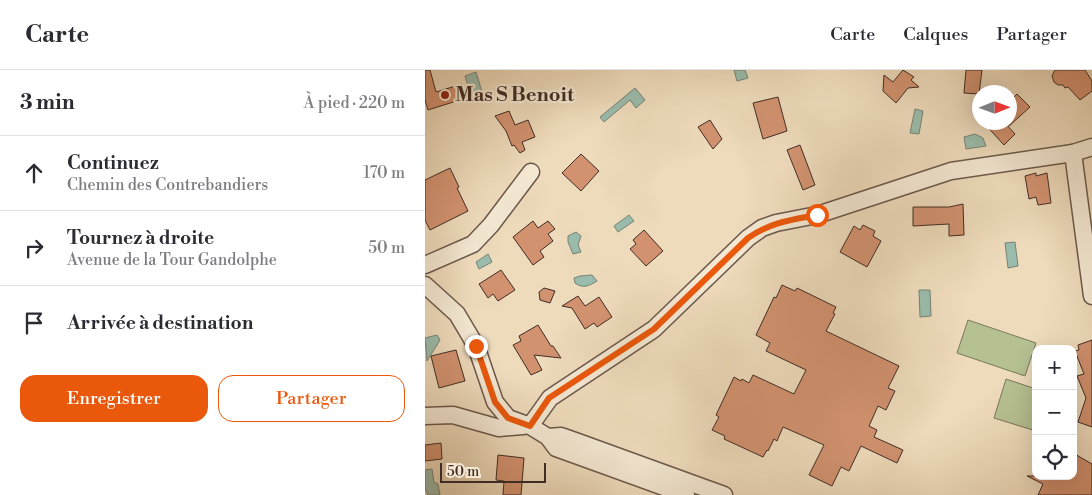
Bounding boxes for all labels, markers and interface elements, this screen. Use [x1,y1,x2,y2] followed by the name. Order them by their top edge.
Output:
[25,20,89,50] text: Carte
[830,23,875,46] text: Carte
[903,23,968,46] text: Calques
[996,23,1067,46] text: Partager
[455,83,575,108] place label: Mas S Benoit
[972,85,1017,130] north arrow
[439,89,451,101] marker: Mas S Benoit
[20,90,75,116] text: 3 min
[304,93,405,113] text: À pied · 220 m
[67,151,159,175] text: Continuez
[20,159,48,187] icon: ahead
[363,163,405,183] text: 170 m
[67,175,268,195] text: Chemin des Contrebandiers
[806,204,829,227] route start
[67,226,214,250] text: Tournez à droite
[20,234,48,262] icon: right
[368,238,405,258] text: 50 m
[67,250,277,270] text: Avenue de la Tour Gandolphe
[20,309,48,337] icon: arrive
[67,311,253,335] text: Arrivée à destination
[465,335,488,358] route end
[1032,345,1077,480] map controls
[1032,345,1077,390] button: +
[20,375,208,422] button: Enregistrer
[218,375,405,422] button: Partager
[1032,390,1077,435] button: −
[1032,435,1077,480] button: locate
[440,460,546,483] scale bar
[447,463,479,481] text: 50 m

